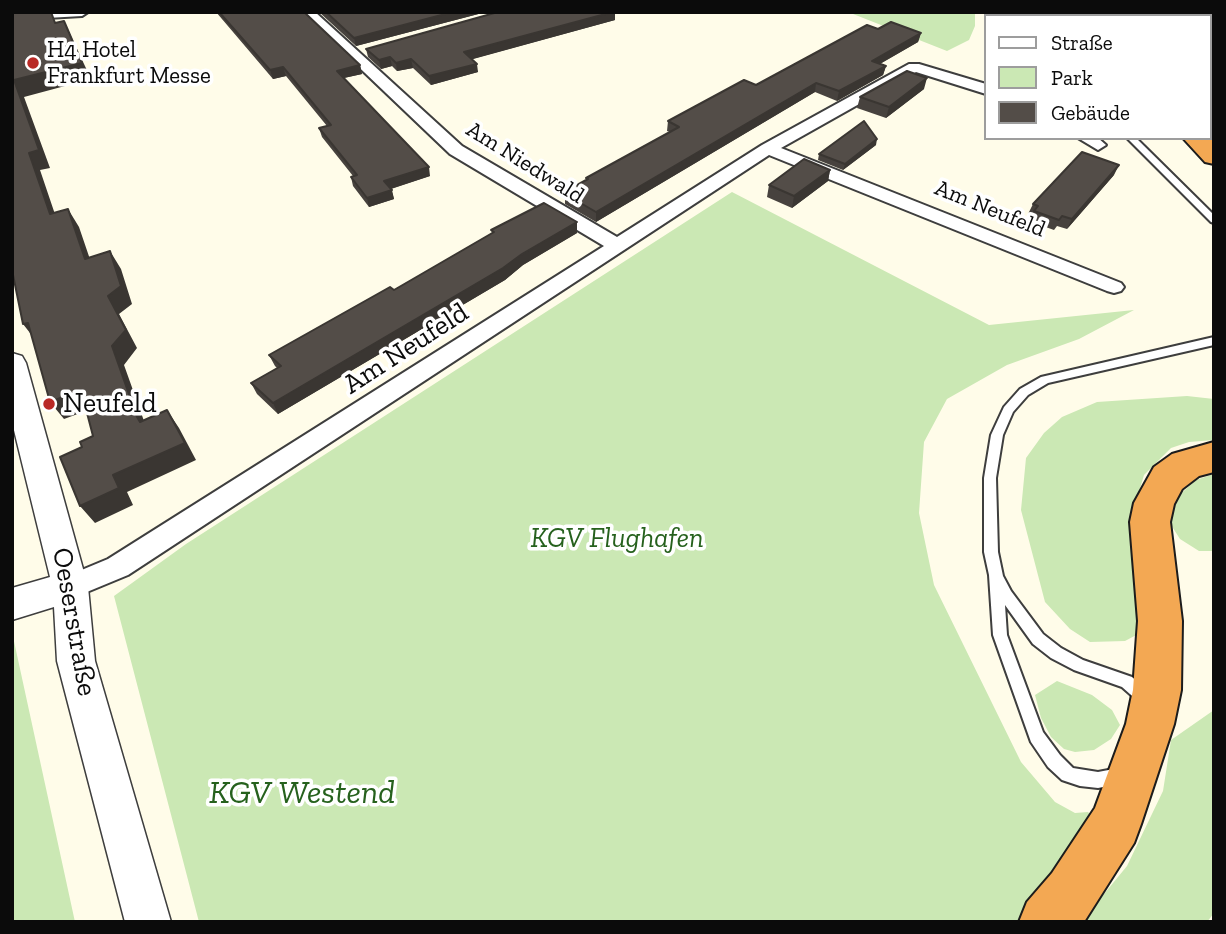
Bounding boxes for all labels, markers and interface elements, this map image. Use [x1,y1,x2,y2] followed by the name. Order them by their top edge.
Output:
[984,14,1212,140] legend
[1051,30,1113,55] text: Straße
[47,36,211,90] place label: H4 Hotel Frankfurt Messe
[25,55,41,71] marker: H4 Hotel Frankfurt Messe
[1051,65,1093,90] text: Park
[1051,100,1130,125] text: Gebäude
[461,116,589,210] street label: Am Niedwald
[931,174,1049,244] street label: Am Neufeld
[337,296,475,402] street label: Am Neufeld
[63,387,157,421] place label: Neufeld
[41,396,57,412] marker: Neufeld
[530,522,704,556] park label: KGV Flughafen
[44,545,104,699] street label: Oeserstraße
[209,774,395,814] park label: KGV Westend

